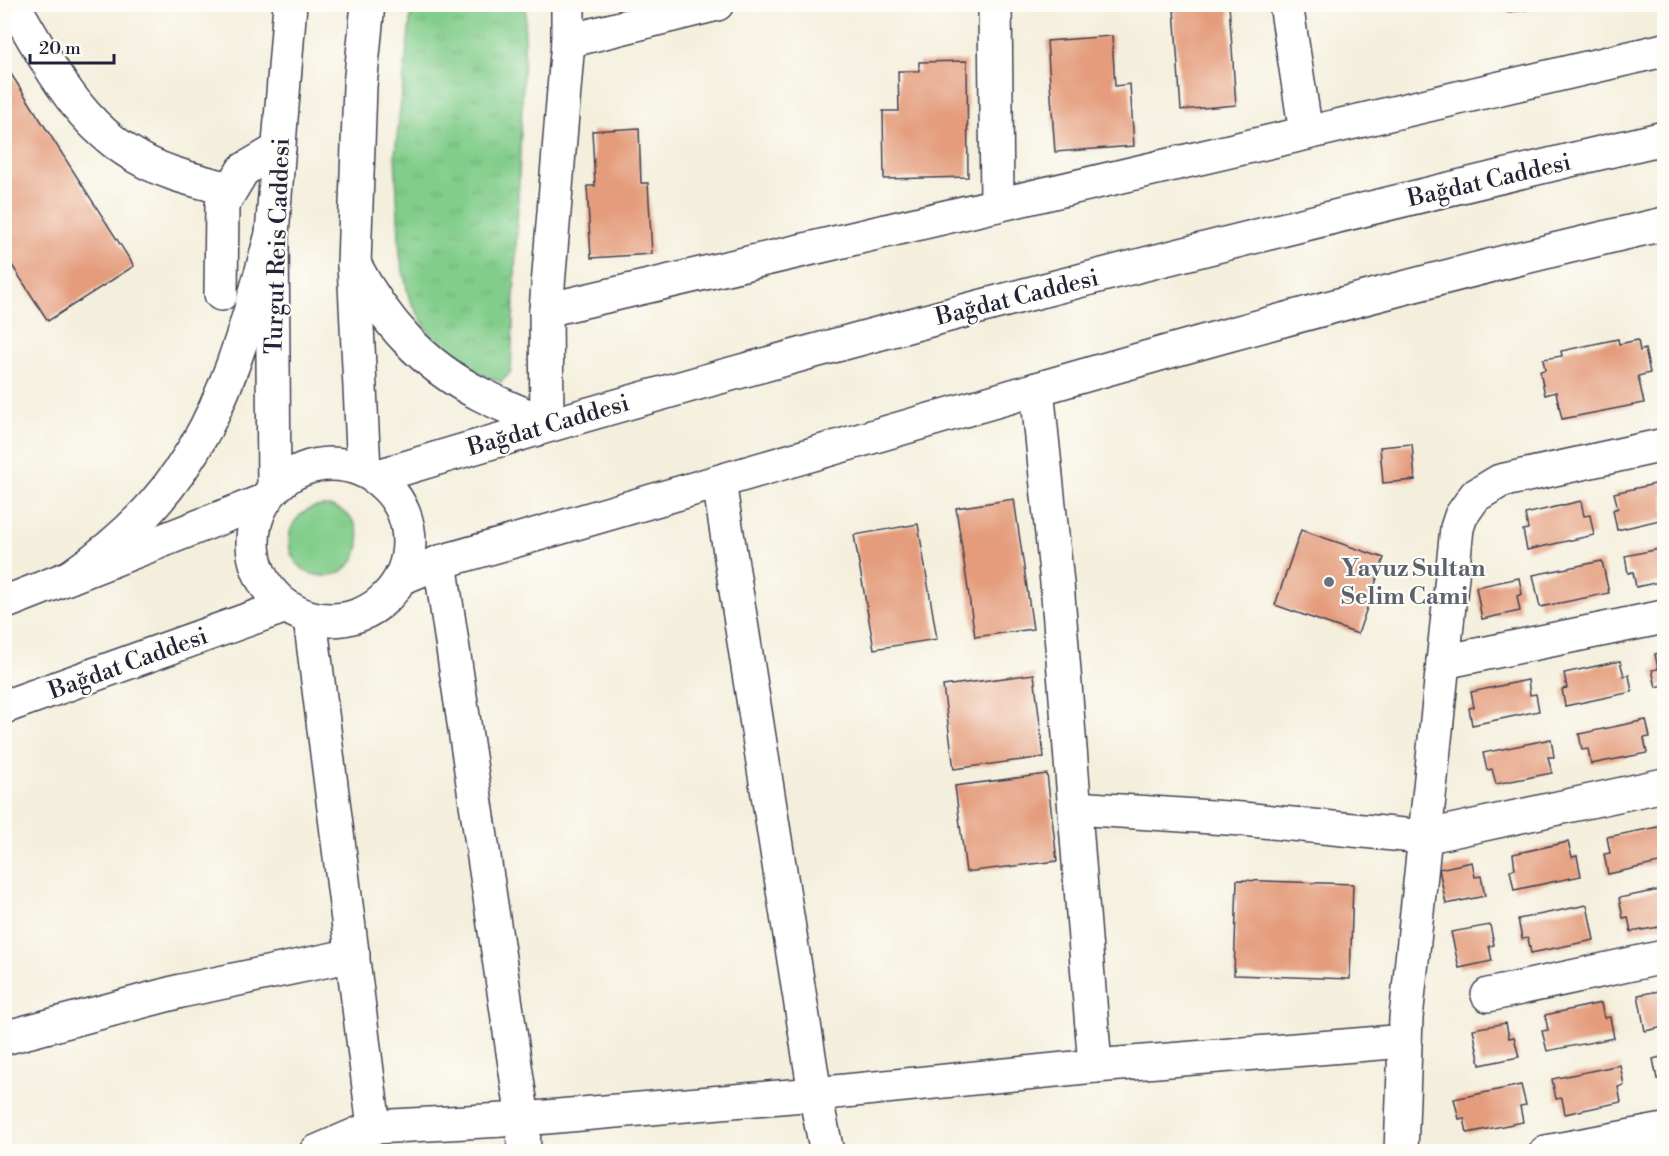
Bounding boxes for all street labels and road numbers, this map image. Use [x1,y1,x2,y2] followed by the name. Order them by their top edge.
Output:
[259,137,297,355] street label: Turgut Reis Caddesi
[1403,148,1574,215] street label: Bağdat Caddesi
[932,263,1102,333] street label: Bağdat Caddesi
[463,388,633,464] street label: Bağdat Caddesi
[44,621,212,707] street label: Bağdat Caddesi

